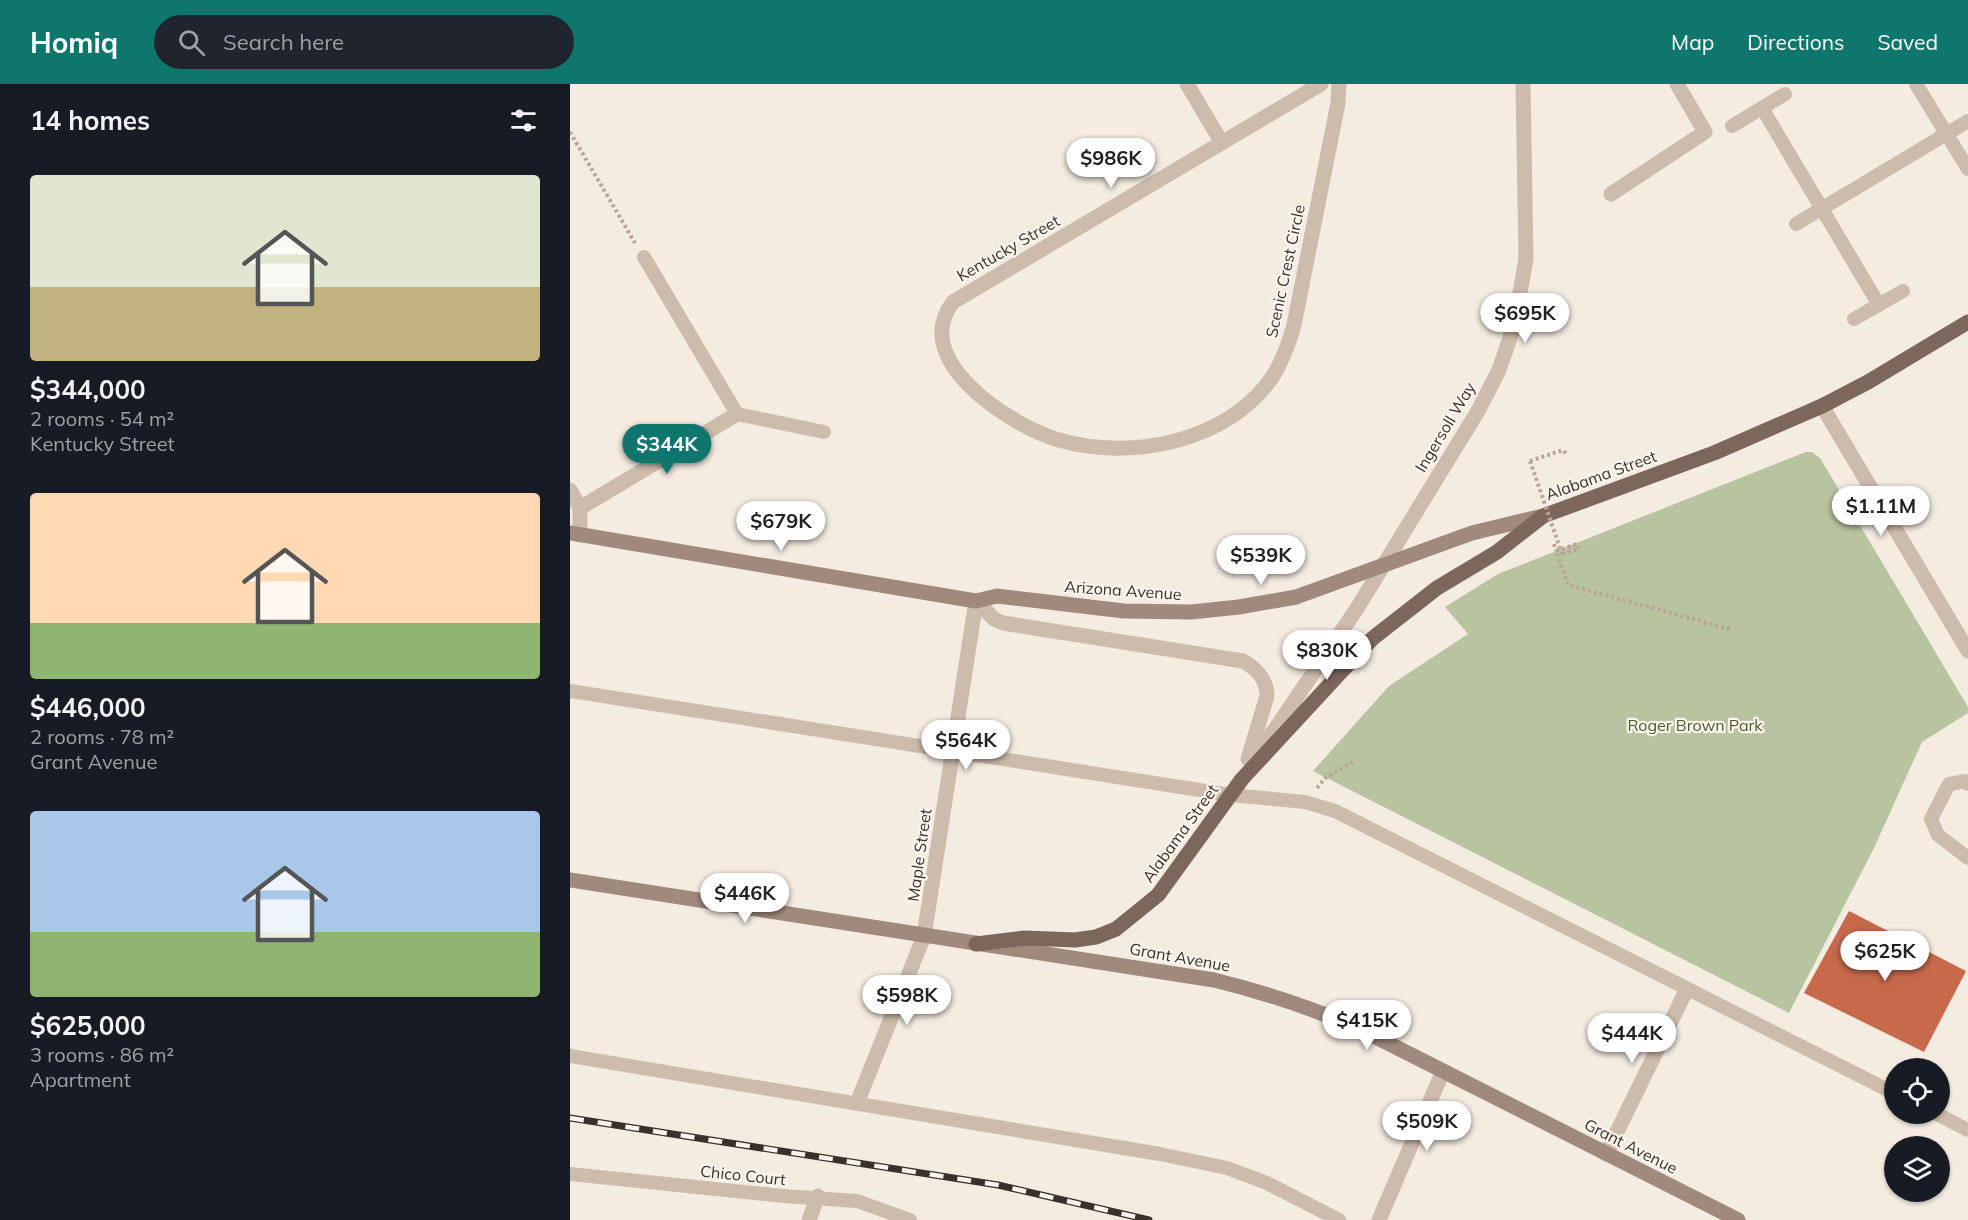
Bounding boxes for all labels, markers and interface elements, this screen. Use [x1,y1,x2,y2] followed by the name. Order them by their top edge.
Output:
[154,15,574,69] search box
[30,25,118,60] text: Homiq
[175,26,208,59] icon: search
[223,28,344,56] text: Search here
[1671,29,1714,55] text: Map
[1747,29,1844,55] text: Directions
[1877,29,1938,55] text: Saved
[30,104,150,137] text: 14 homes
[507,104,540,137] icon: filters
[1069,138,1153,189] pin: $986K
[1080,145,1142,170] text: $986K
[1261,203,1309,339] street label: Scenic Crest Circle
[953,210,1063,286] street label: Kentucky Street
[231,214,339,322] icon: home
[1483,293,1567,344] pin: $695K
[1494,300,1556,325] text: $695K
[30,373,146,406] text: $344,000
[1410,378,1480,476] street label: Ingersoll Way
[30,406,174,431] text: 2 rooms · 54 m²
[625,424,709,475] pin: $344K
[30,431,175,456] text: Kentucky Street
[636,431,698,456] text: $344K
[1543,446,1659,504] street label: Alabama Street
[1832,486,1930,537] pin: $1.11M
[1846,493,1916,518] text: $1.11M
[739,501,823,552] pin: $679K
[750,508,812,533] text: $679K
[231,532,339,640] icon: home
[1219,535,1303,586] pin: $539K
[1230,542,1292,567] text: $539K
[1064,576,1182,604] street label: Arizona Avenue
[1285,630,1369,681] pin: $830K
[1296,637,1358,662] text: $830K
[30,691,146,724] text: $446,000
[1627,715,1763,735] park label: Roger Brown Park
[924,720,1008,771] pin: $564K
[30,724,174,749] text: 2 rooms · 78 m²
[935,727,997,752] text: $564K
[30,749,157,774] text: Grant Avenue
[1138,780,1223,886] street label: Alabama Street
[903,807,935,903] street label: Maple Street
[231,850,339,958] icon: home
[703,873,787,924] pin: $446K
[714,880,776,905] text: $446K
[1843,931,1927,982] pin: $625K
[1128,938,1232,976] street label: Grant Avenue
[1854,938,1916,963] text: $625K
[865,975,949,1026] pin: $598K
[876,982,938,1007] text: $598K
[1325,1000,1409,1051] pin: $415K
[1336,1007,1398,1032] text: $415K
[30,1009,146,1042] text: $625,000
[1590,1013,1674,1064] pin: $444K
[1601,1020,1663,1045] text: $444K
[30,1042,174,1067] text: 3 rooms · 86 m²
[1884,1058,1950,1202] map controls
[1884,1058,1950,1124] button: locate
[30,1067,131,1092] text: Apartment
[1385,1101,1469,1152] pin: $509K
[1396,1108,1458,1133] text: $509K
[1581,1114,1681,1178] street label: Grant Avenue
[1884,1136,1950,1202] button: layers
[699,1161,787,1189] street label: Chico Court

